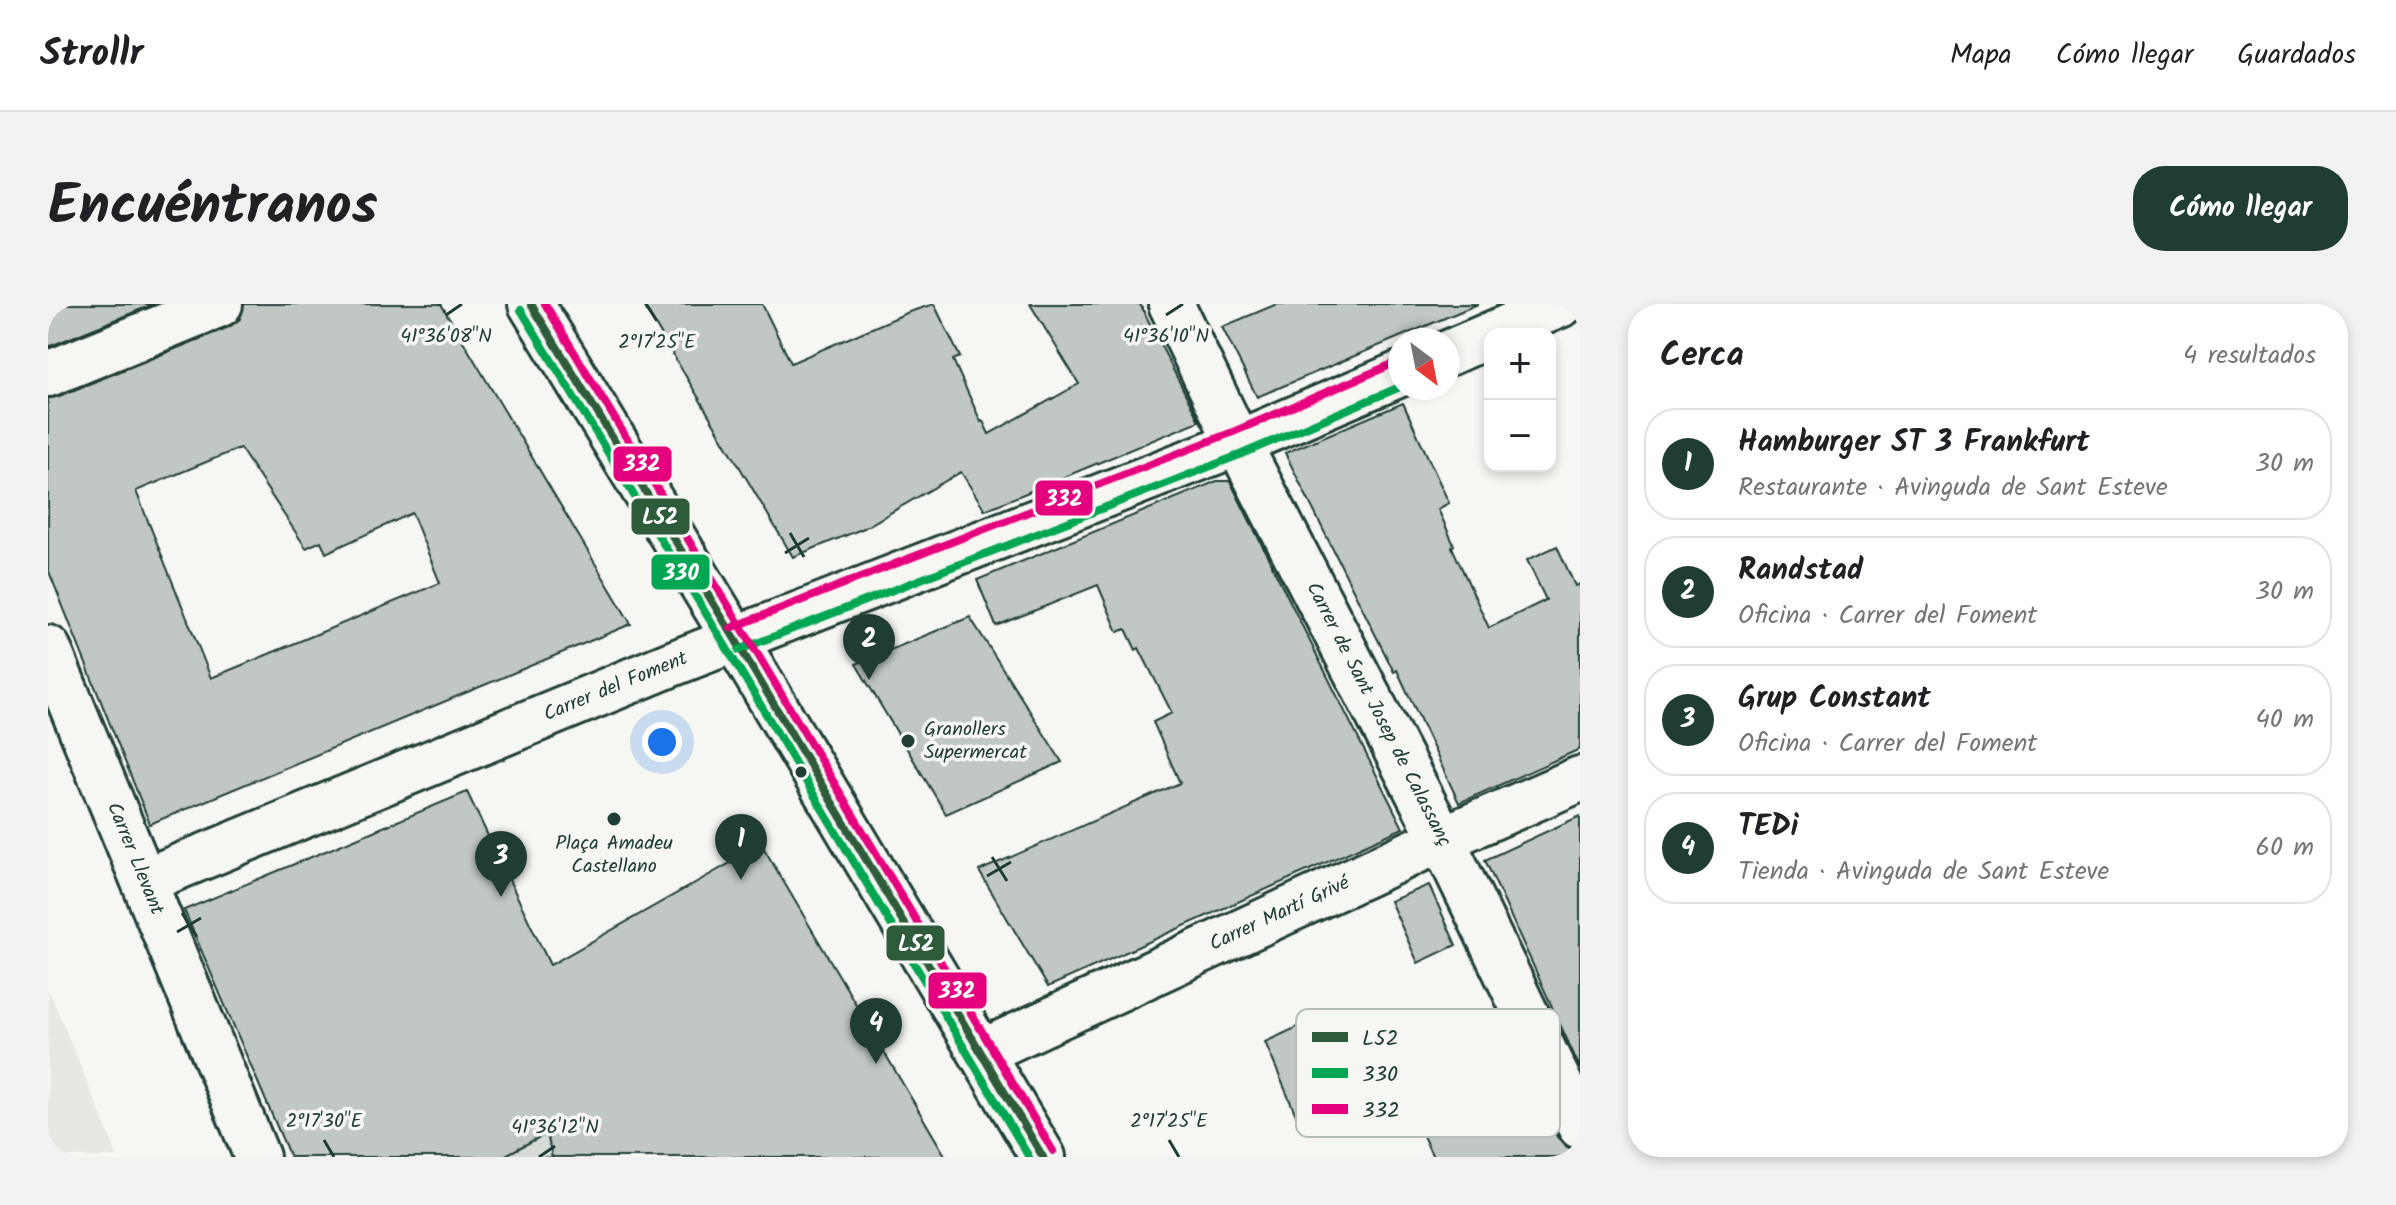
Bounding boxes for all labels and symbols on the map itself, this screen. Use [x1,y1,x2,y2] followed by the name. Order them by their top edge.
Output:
[400,321,492,353] text: 41°36'08"N
[1123,321,1209,353] text: 41°36'10"N
[618,327,697,359] text: 2°17'25"E
[1388,328,1460,400] north arrow
[612,445,673,483] line badge: 332
[623,448,660,483] text: 332
[1034,479,1094,517] line badge: 332
[1045,483,1082,518] text: 332
[630,497,691,536] line badge: L52
[642,501,678,536] text: L52
[650,553,711,591] line badge: 330
[662,557,699,592] text: 330
[1297,577,1460,853] street label: Carrer de Sant Josep de Calassanç
[843,614,895,680] pin: 2
[539,643,693,731] street label: Carrer del Foment
[924,714,1027,769] place label: Granollers Supermercat
[642,722,682,762] your location
[899,732,917,750] marker: Granollers Supermercat
[793,764,809,780] unlabelled marker
[97,798,172,920] street label: Carrer Llevant
[605,810,623,828] marker: Plaça Amadeu Castellano
[715,814,767,880] pin: 1
[555,828,673,883] place label: Plaça Amadeu Castellano
[475,831,527,897] pin: 3
[1204,867,1356,961] street label: Carrer Martí Grivé
[885,924,946,962] line badge: L52
[898,928,934,963] text: L52
[927,971,988,1010] line badge: 332
[938,975,975,1010] text: 332
[850,998,902,1064] pin: 4
[1296,1009,1560,1137] legend
[1362,1022,1399,1057] text: L52
[1362,1058,1398,1093] text: 330
[1362,1094,1400,1129] text: 332
[286,1106,364,1138] text: 2°17'30"E
[1130,1106,1209,1138] text: 2°17'25"E
[511,1112,599,1144] text: 41°36'12"N

